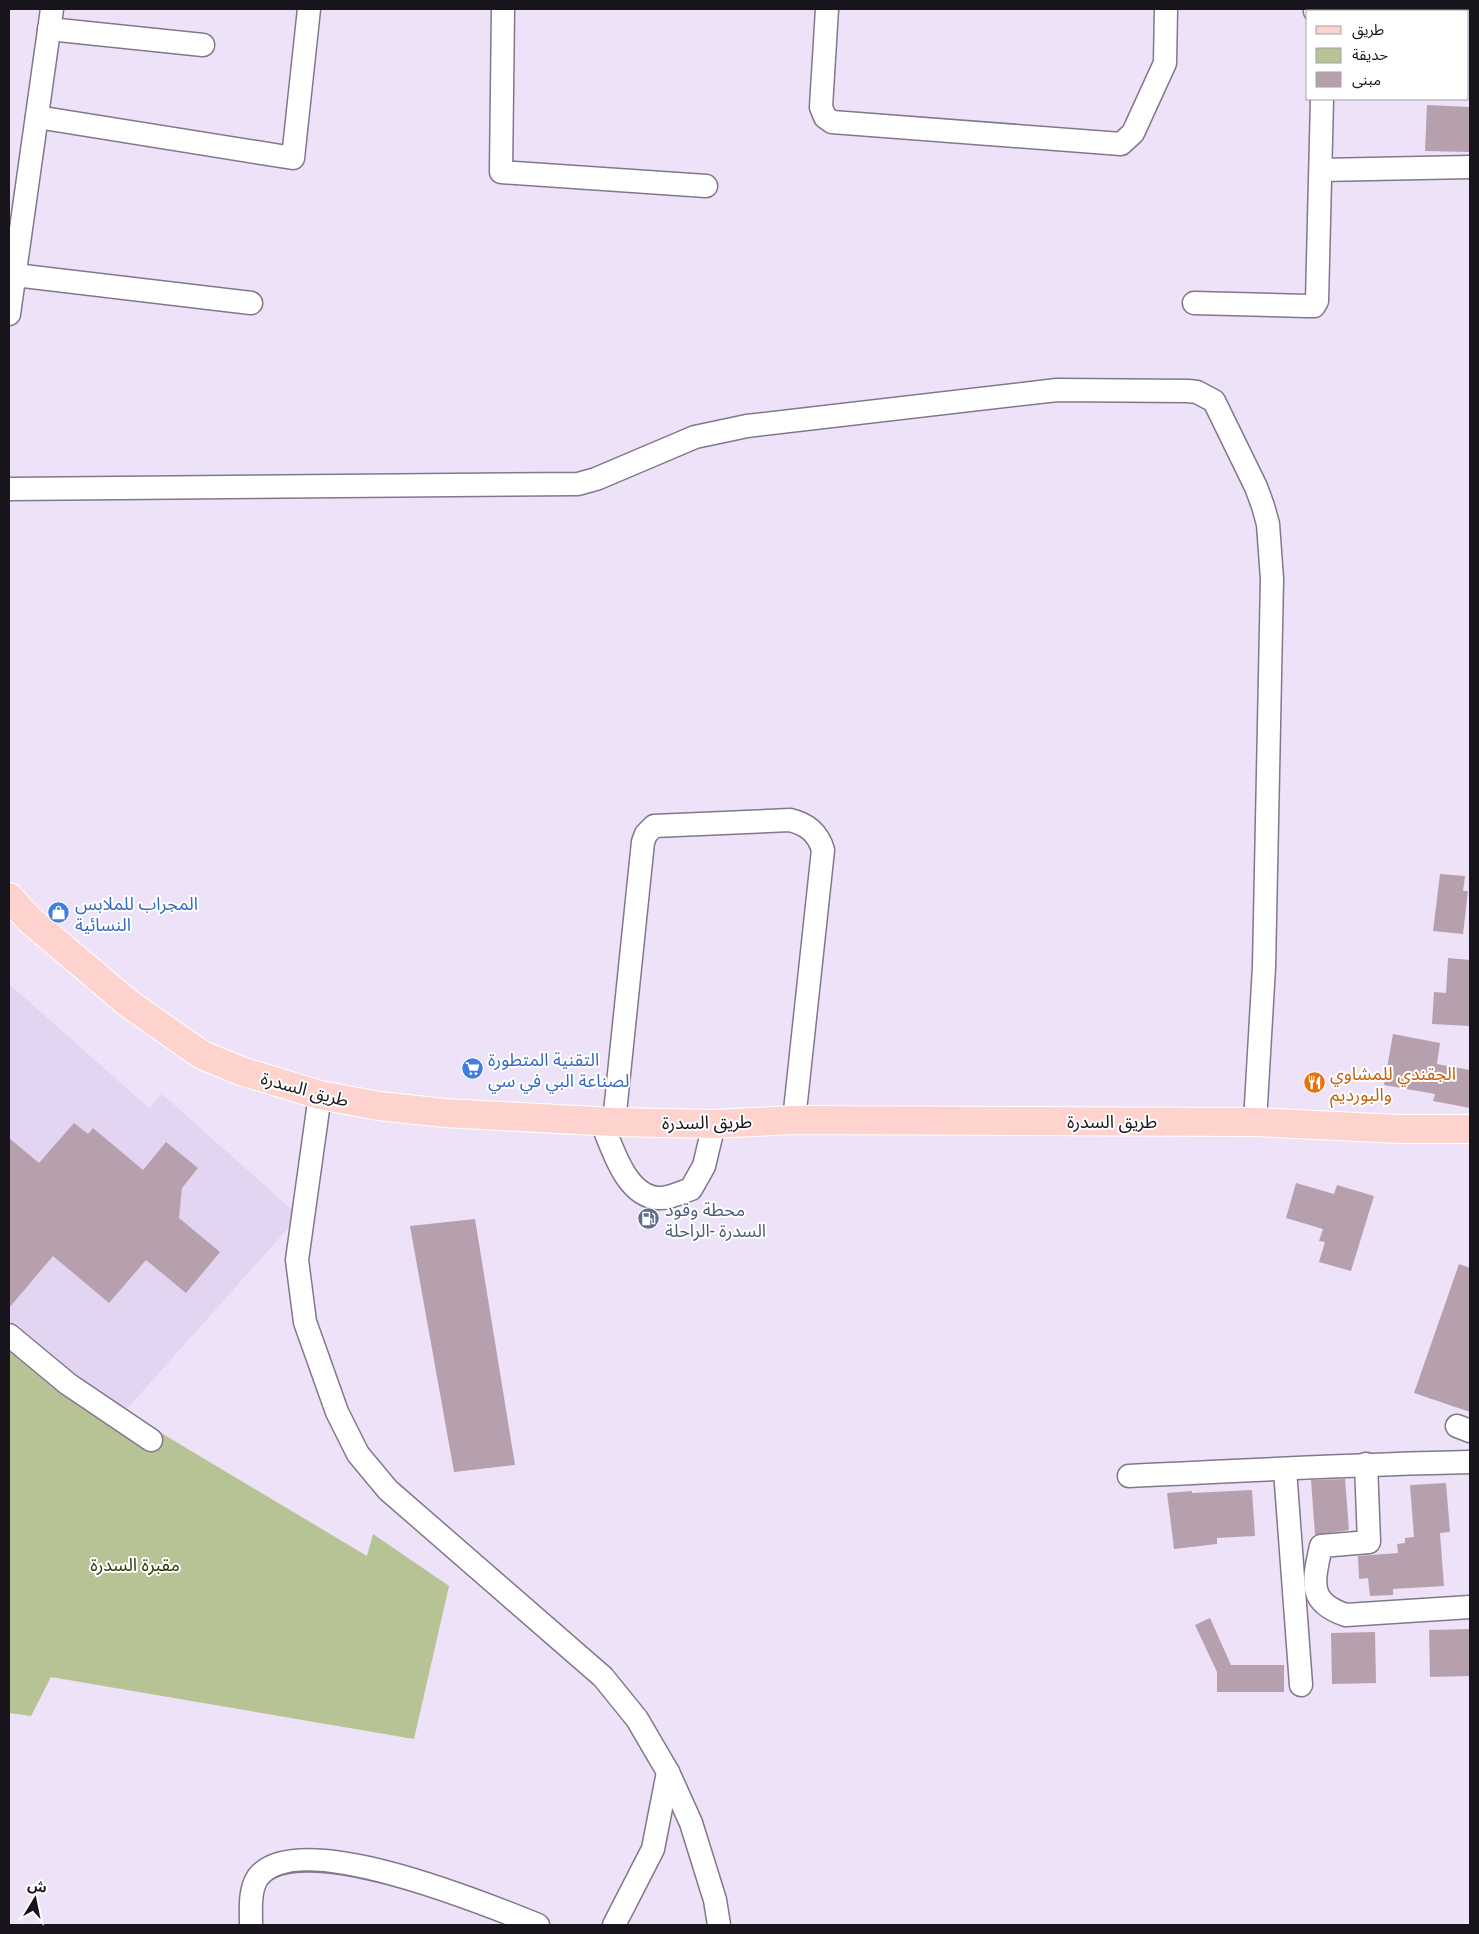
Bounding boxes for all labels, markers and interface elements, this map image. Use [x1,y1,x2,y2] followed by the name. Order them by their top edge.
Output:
[1306,10,1469,100] legend
[1352,21,1384,40] text: طريق
[1352,46,1388,64] text: حديقة
[1352,71,1381,89] text: مبنى
[75,893,198,935] place label: المجراب للملابس النسائية
[47,901,71,925] shop icon: المجراب للملابس النسائية
[488,1049,629,1094] place label: التقنية المتطورة لصناعة البي في سي
[460,1057,484,1081] supermarket icon: التقنية المتطورة لصناعة البي في سي
[1330,1063,1456,1108] place label: الجقندي للمشاوي والبورديم
[258,1067,351,1112] street label: طريق السدرة
[1302,1071,1326,1095] restaurant icon: الجقندي للمشاوي والبورديم
[662,1111,752,1134] street label: طريق السدرة
[1067,1111,1157,1133] street label: طريق السدرة
[665,1199,766,1242] place label: محطة وقود السدرة -الراحلة
[637,1207,661,1231] fuel station icon: محطة وقود السدرة -الراحلة
[90,1554,180,1576] park label: مقبرة السدرة
[10,1874,60,1924] north arrow
[26,1877,48,1896] text: ش

